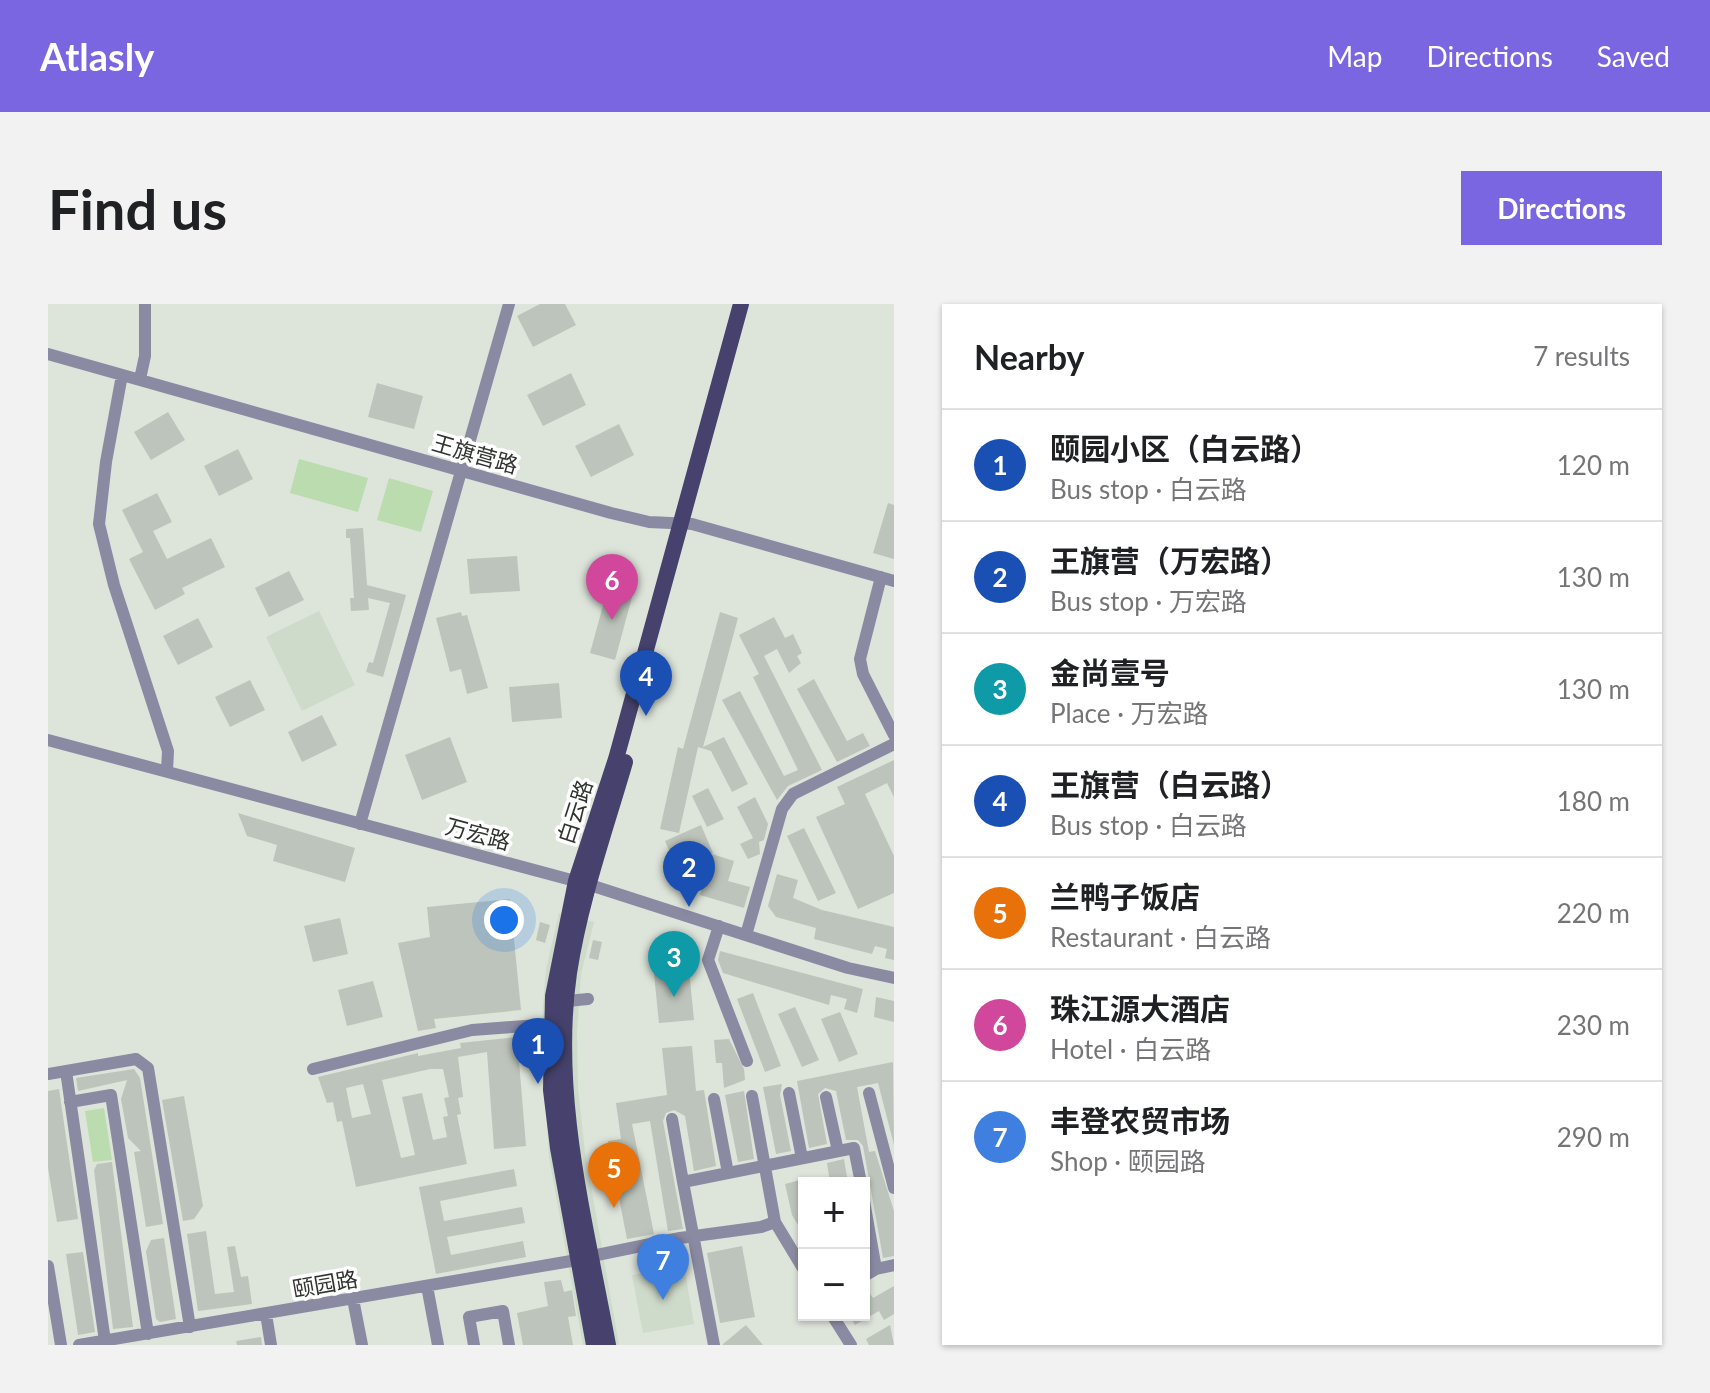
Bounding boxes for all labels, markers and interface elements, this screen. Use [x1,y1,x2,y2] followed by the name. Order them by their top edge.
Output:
[40,33,154,79] text: Atlasly
[1327,39,1382,73] text: Map
[1426,39,1553,73] text: Directions
[1597,39,1670,73] text: Saved
[1461,171,1662,245] button: Directions
[48,175,227,242] text: Find us
[974,336,1085,377] text: Nearby
[1533,340,1630,372] text: 7 results
[429,428,521,479] street label: 王旗营路
[1050,430,1320,466] text: 颐园小区（白云路）
[992,449,1008,481] text: 1
[1557,449,1630,481] text: 120 m
[1050,473,1247,505] text: Bus stop · 白云路
[1050,542,1290,578] text: 王旗营（万宏路）
[586,554,638,620] pin: 6
[992,561,1008,593] text: 2
[1557,561,1630,593] text: 130 m
[1050,585,1247,617] text: Bus stop · 万宏路
[620,650,672,716] pin: 4
[1050,654,1170,690] text: 金尚壹号
[992,673,1008,705] text: 3
[1557,673,1630,705] text: 130 m
[1050,697,1209,729] text: Place · 万宏路
[1050,766,1290,802] text: 王旗营（白云路）
[551,776,598,847] street label: 白云路
[992,785,1008,817] text: 4
[1557,785,1630,817] text: 180 m
[1050,809,1247,841] text: Bus stop · 白云路
[443,812,514,855] street label: 万宏路
[663,841,715,907] pin: 2
[1050,878,1200,914] text: 兰鸭子饭店
[992,897,1008,929] text: 5
[1557,897,1630,929] text: 220 m
[484,900,524,940] your location
[1050,921,1271,953] text: Restaurant · 白云路
[648,931,700,997] pin: 3
[1050,990,1230,1026] text: 珠江源大酒店
[992,1009,1008,1041] text: 6
[1557,1009,1630,1041] text: 230 m
[512,1018,564,1084] pin: 1
[1050,1033,1211,1065] text: Hotel · 白云路
[1050,1102,1230,1138] text: 丰登农贸市场
[992,1121,1008,1153] text: 7
[1557,1121,1630,1153] text: 290 m
[588,1142,640,1208] pin: 5
[1050,1145,1206,1177] text: Shop · 颐园路
[798,1177,870,1321] map controls
[798,1177,870,1249] button: +
[637,1234,689,1300] pin: 7
[798,1249,870,1321] button: −
[290,1264,360,1303] street label: 颐园路

